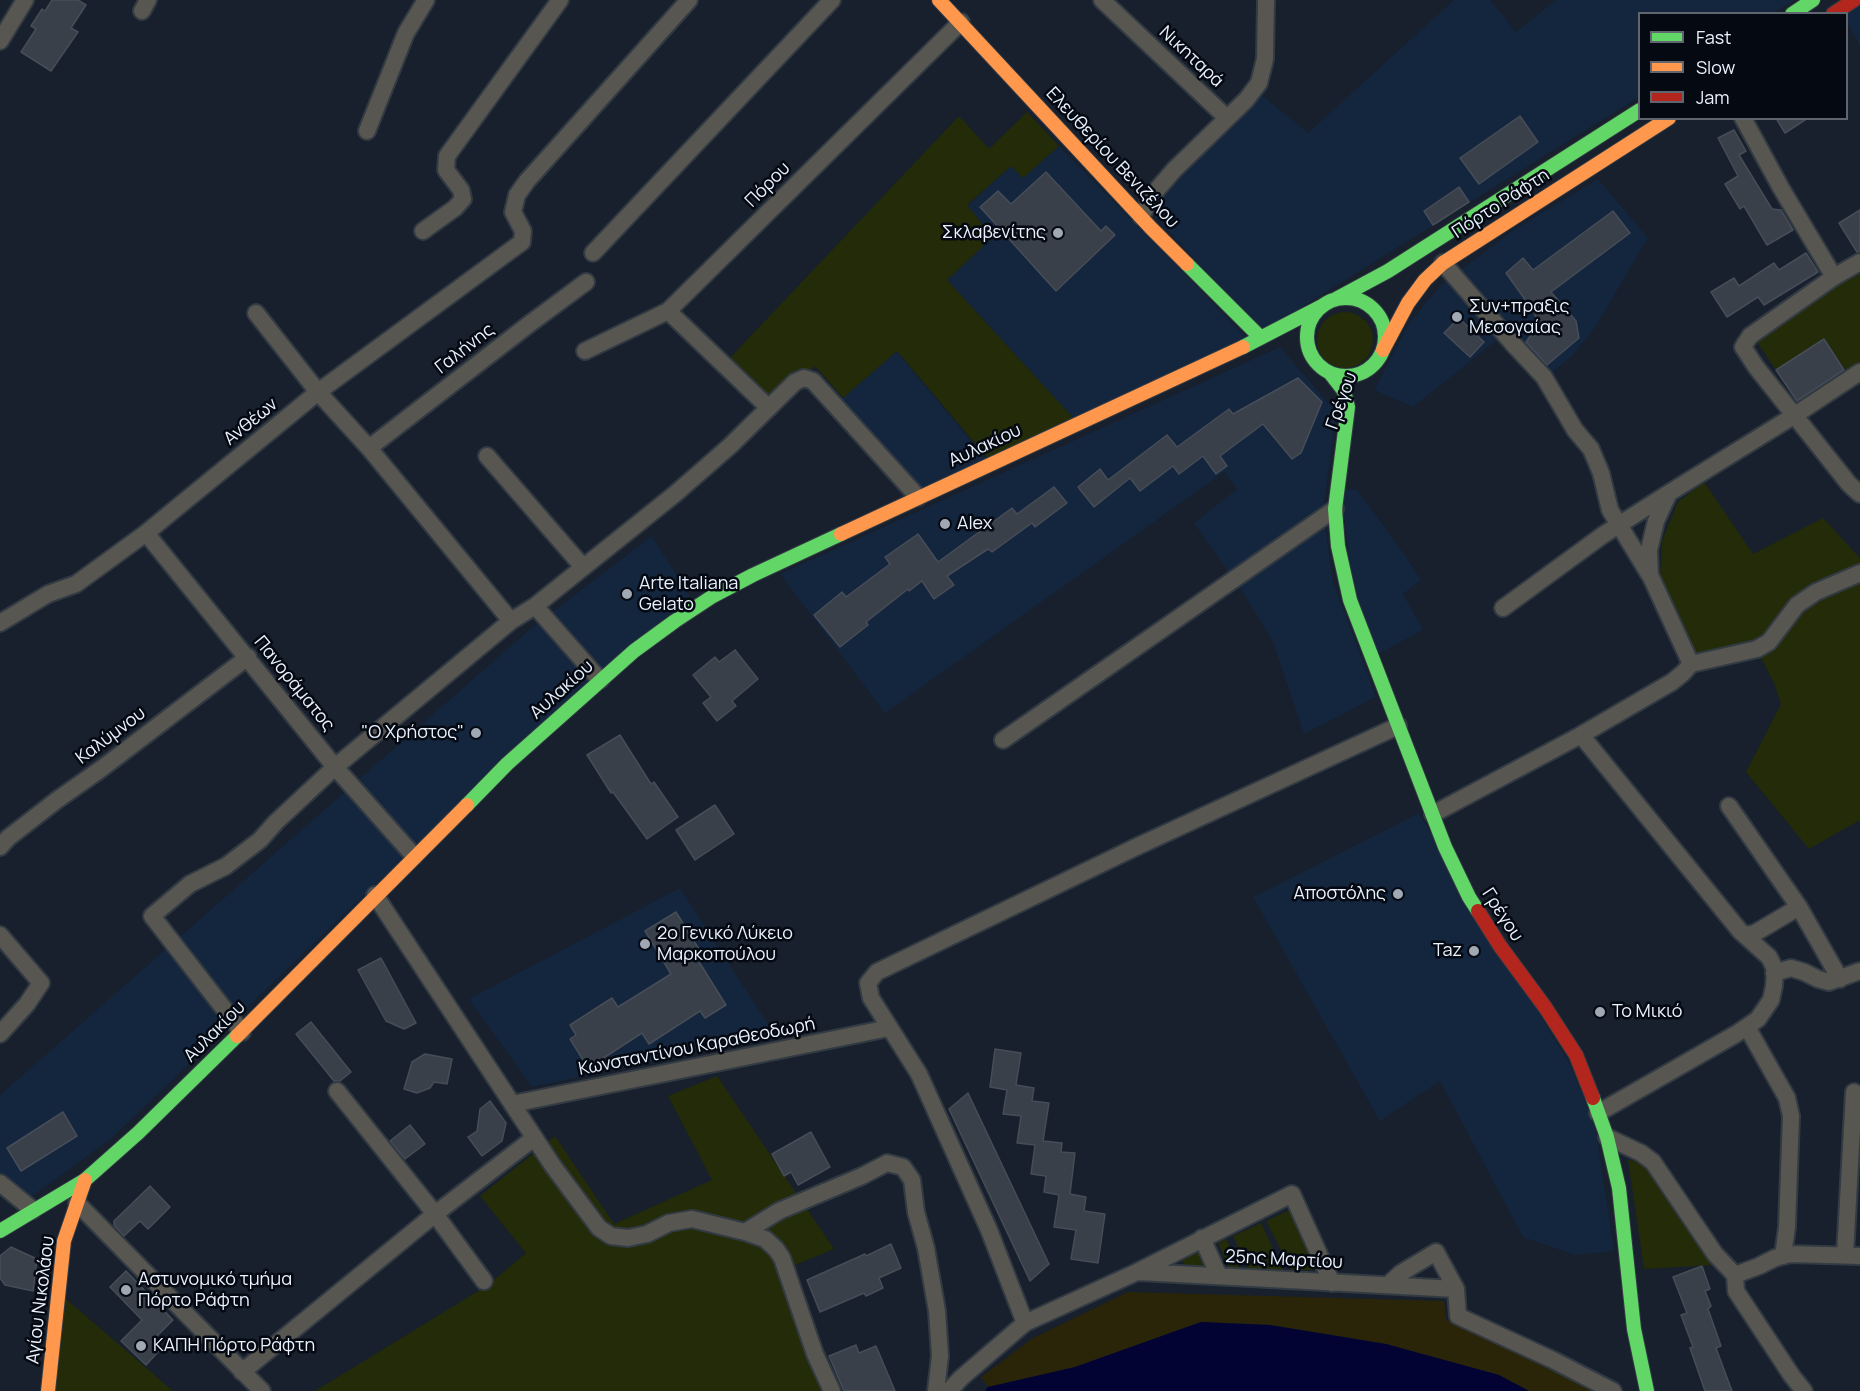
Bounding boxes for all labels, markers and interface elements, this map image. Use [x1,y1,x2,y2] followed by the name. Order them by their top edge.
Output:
[1638,12,1848,120] legend
[1154,22,1228,92] street label: Νικηταρά
[1696,25,1731,49] text: Fast
[1696,55,1735,79] text: Slow
[1041,83,1183,233] street label: Ελευθερίου Βενιζέλου
[1696,85,1730,109] text: Jam
[741,158,795,212] street label: Πόρου
[1448,165,1554,243] street label: Πόρτο Ράφτη
[942,222,1046,244] place label: Σκλαβενίτης
[1051,226,1065,240] marker: Σκλαβενίτης
[1469,296,1569,338] place label: Συν+πραξις Μεσογαίας
[1450,310,1464,324] marker: Συν+πραξις Μεσογαίας
[431,319,499,379] street label: Γαλήνης
[1322,370,1362,432] street label: Γρέγου
[220,394,282,450] street label: Ανθέων
[945,420,1025,472] street label: Αυλακίου
[957,513,992,535] place label: Alex
[938,517,952,531] marker: Alex
[639,573,738,616] place label: Arte Italiana Gelato
[620,587,634,601] marker: Arte Italiana Gelato
[249,632,339,736] street label: Πανοράματος
[526,656,598,724] street label: Αυλακίου
[72,703,150,769] street label: Καλύμνου
[361,722,464,744] place label: "Ο Χρήστος"
[469,726,483,740] marker: "Ο Χρήστος"
[1293,883,1386,905] place label: Αποστόλης
[1477,884,1527,946] street label: Γρέγου
[1391,887,1405,901] marker: Αποστόλης
[657,923,793,966] place label: 2ο Γενικό Λύκειο Μαρκοπούλου
[638,937,652,951] marker: 2ο Γενικό Λύκειο Μαρκοπούλου
[1433,940,1462,962] place label: Taz
[1467,944,1481,958] marker: Taz
[180,997,250,1067] street label: Αυλακίου
[1612,1001,1683,1023] place label: Το Μικιό
[1593,1005,1607,1019] marker: Το Μικιό
[577,1013,817,1081] street label: Κωνσταντίνου Καραθεοδωρή
[22,1235,60,1365] street label: Αγίου Νικολάου
[1225,1246,1343,1274] street label: 25ης Μαρτίου
[138,1269,292,1312] place label: Αστυνομικό τμήμα Πόρτο Ράφτη
[119,1283,133,1297] marker: Αστυνομικό τμήμα Πόρτο Ράφτη
[153,1335,315,1357] place label: ΚΑΠΗ Πόρτο Ράφτη
[134,1339,148,1353] marker: ΚΑΠΗ Πόρτο Ράφτη

